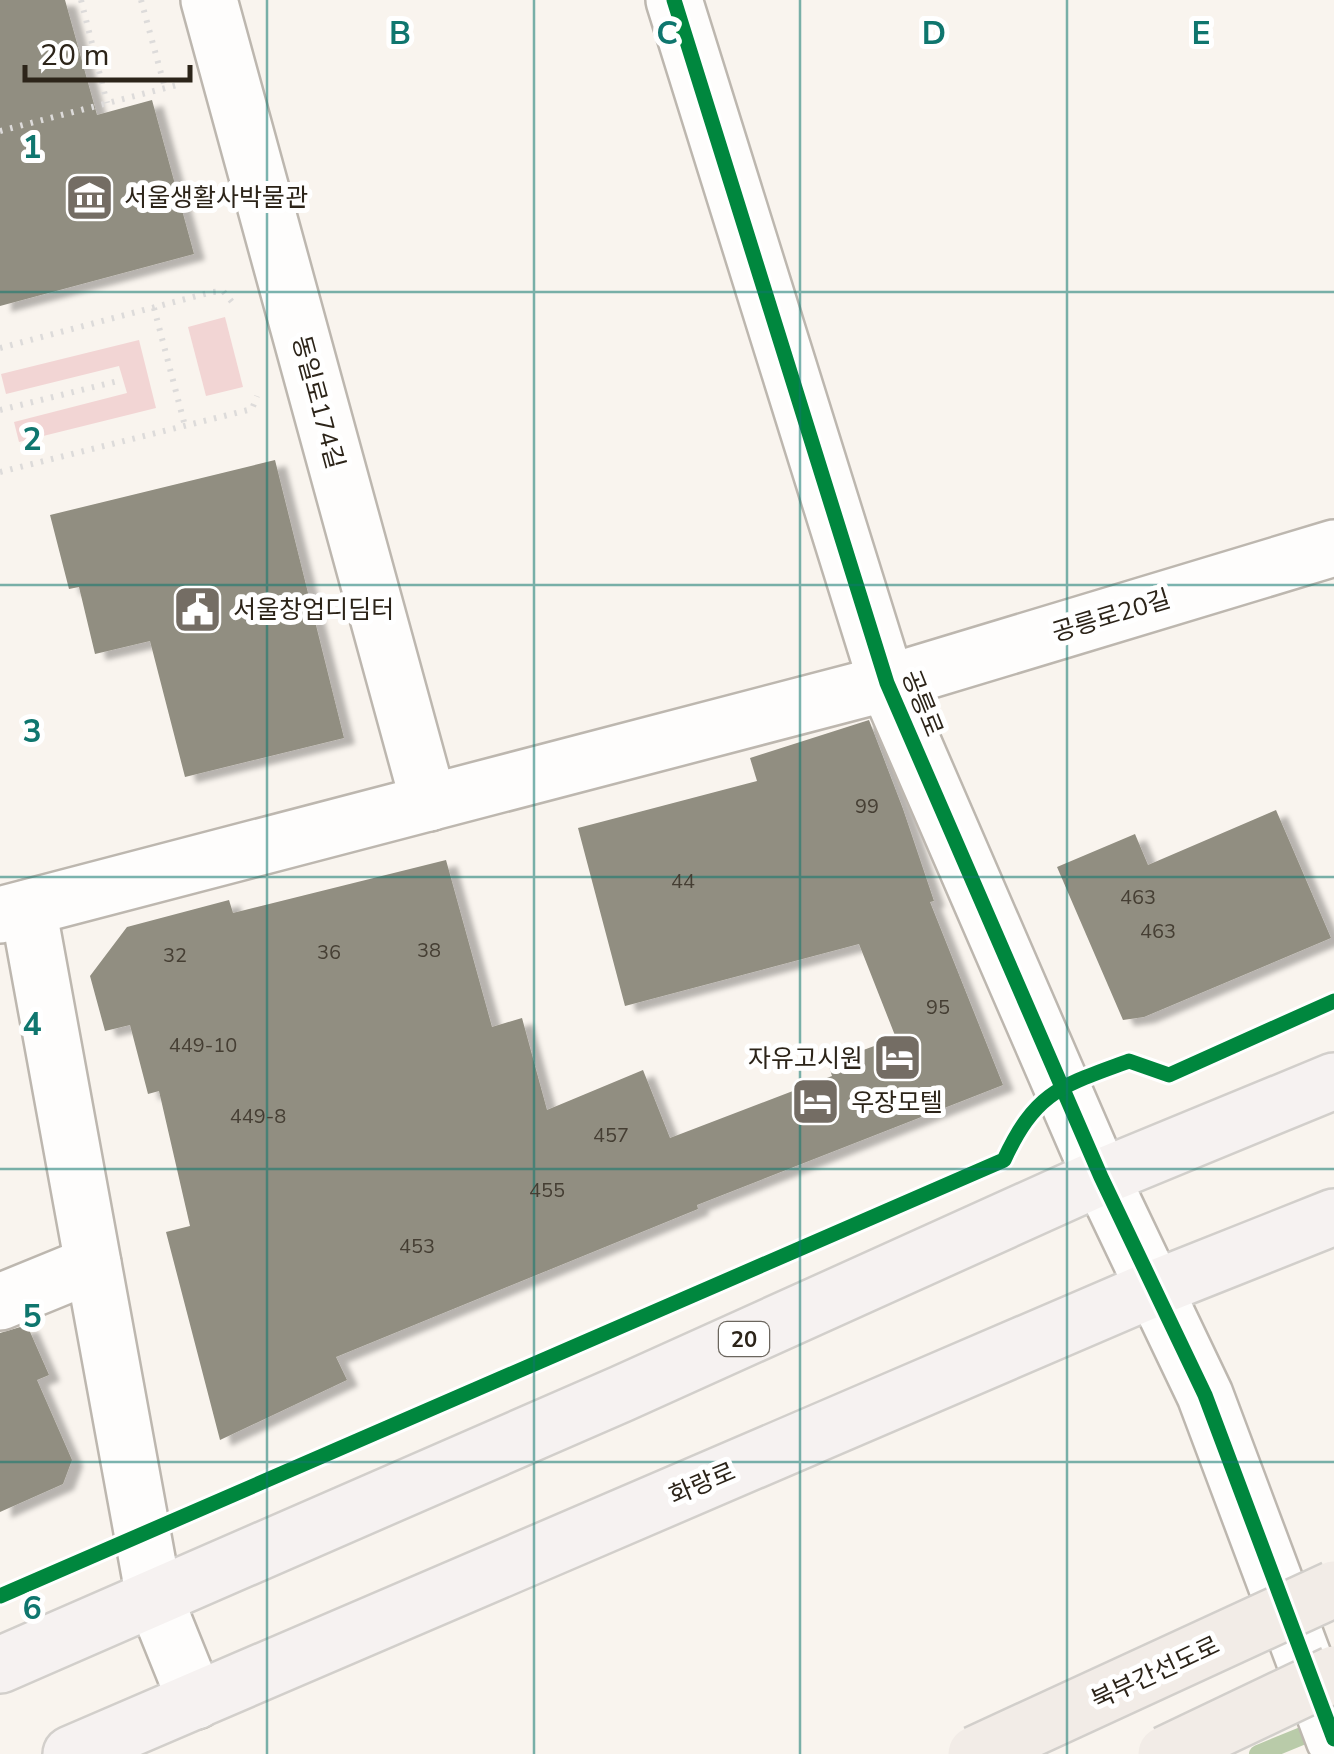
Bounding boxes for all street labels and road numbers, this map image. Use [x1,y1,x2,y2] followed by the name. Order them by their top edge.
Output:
[284,332,352,473] street label: 동일로174길
[1048,582,1175,650] street label: 공릉로20길
[893,665,951,742] street label: 공릉로
[719,1322,769,1356] road number: 20
[664,1455,741,1513] street label: 화랑로
[1086,1628,1225,1717] street label: 북부간선도로

